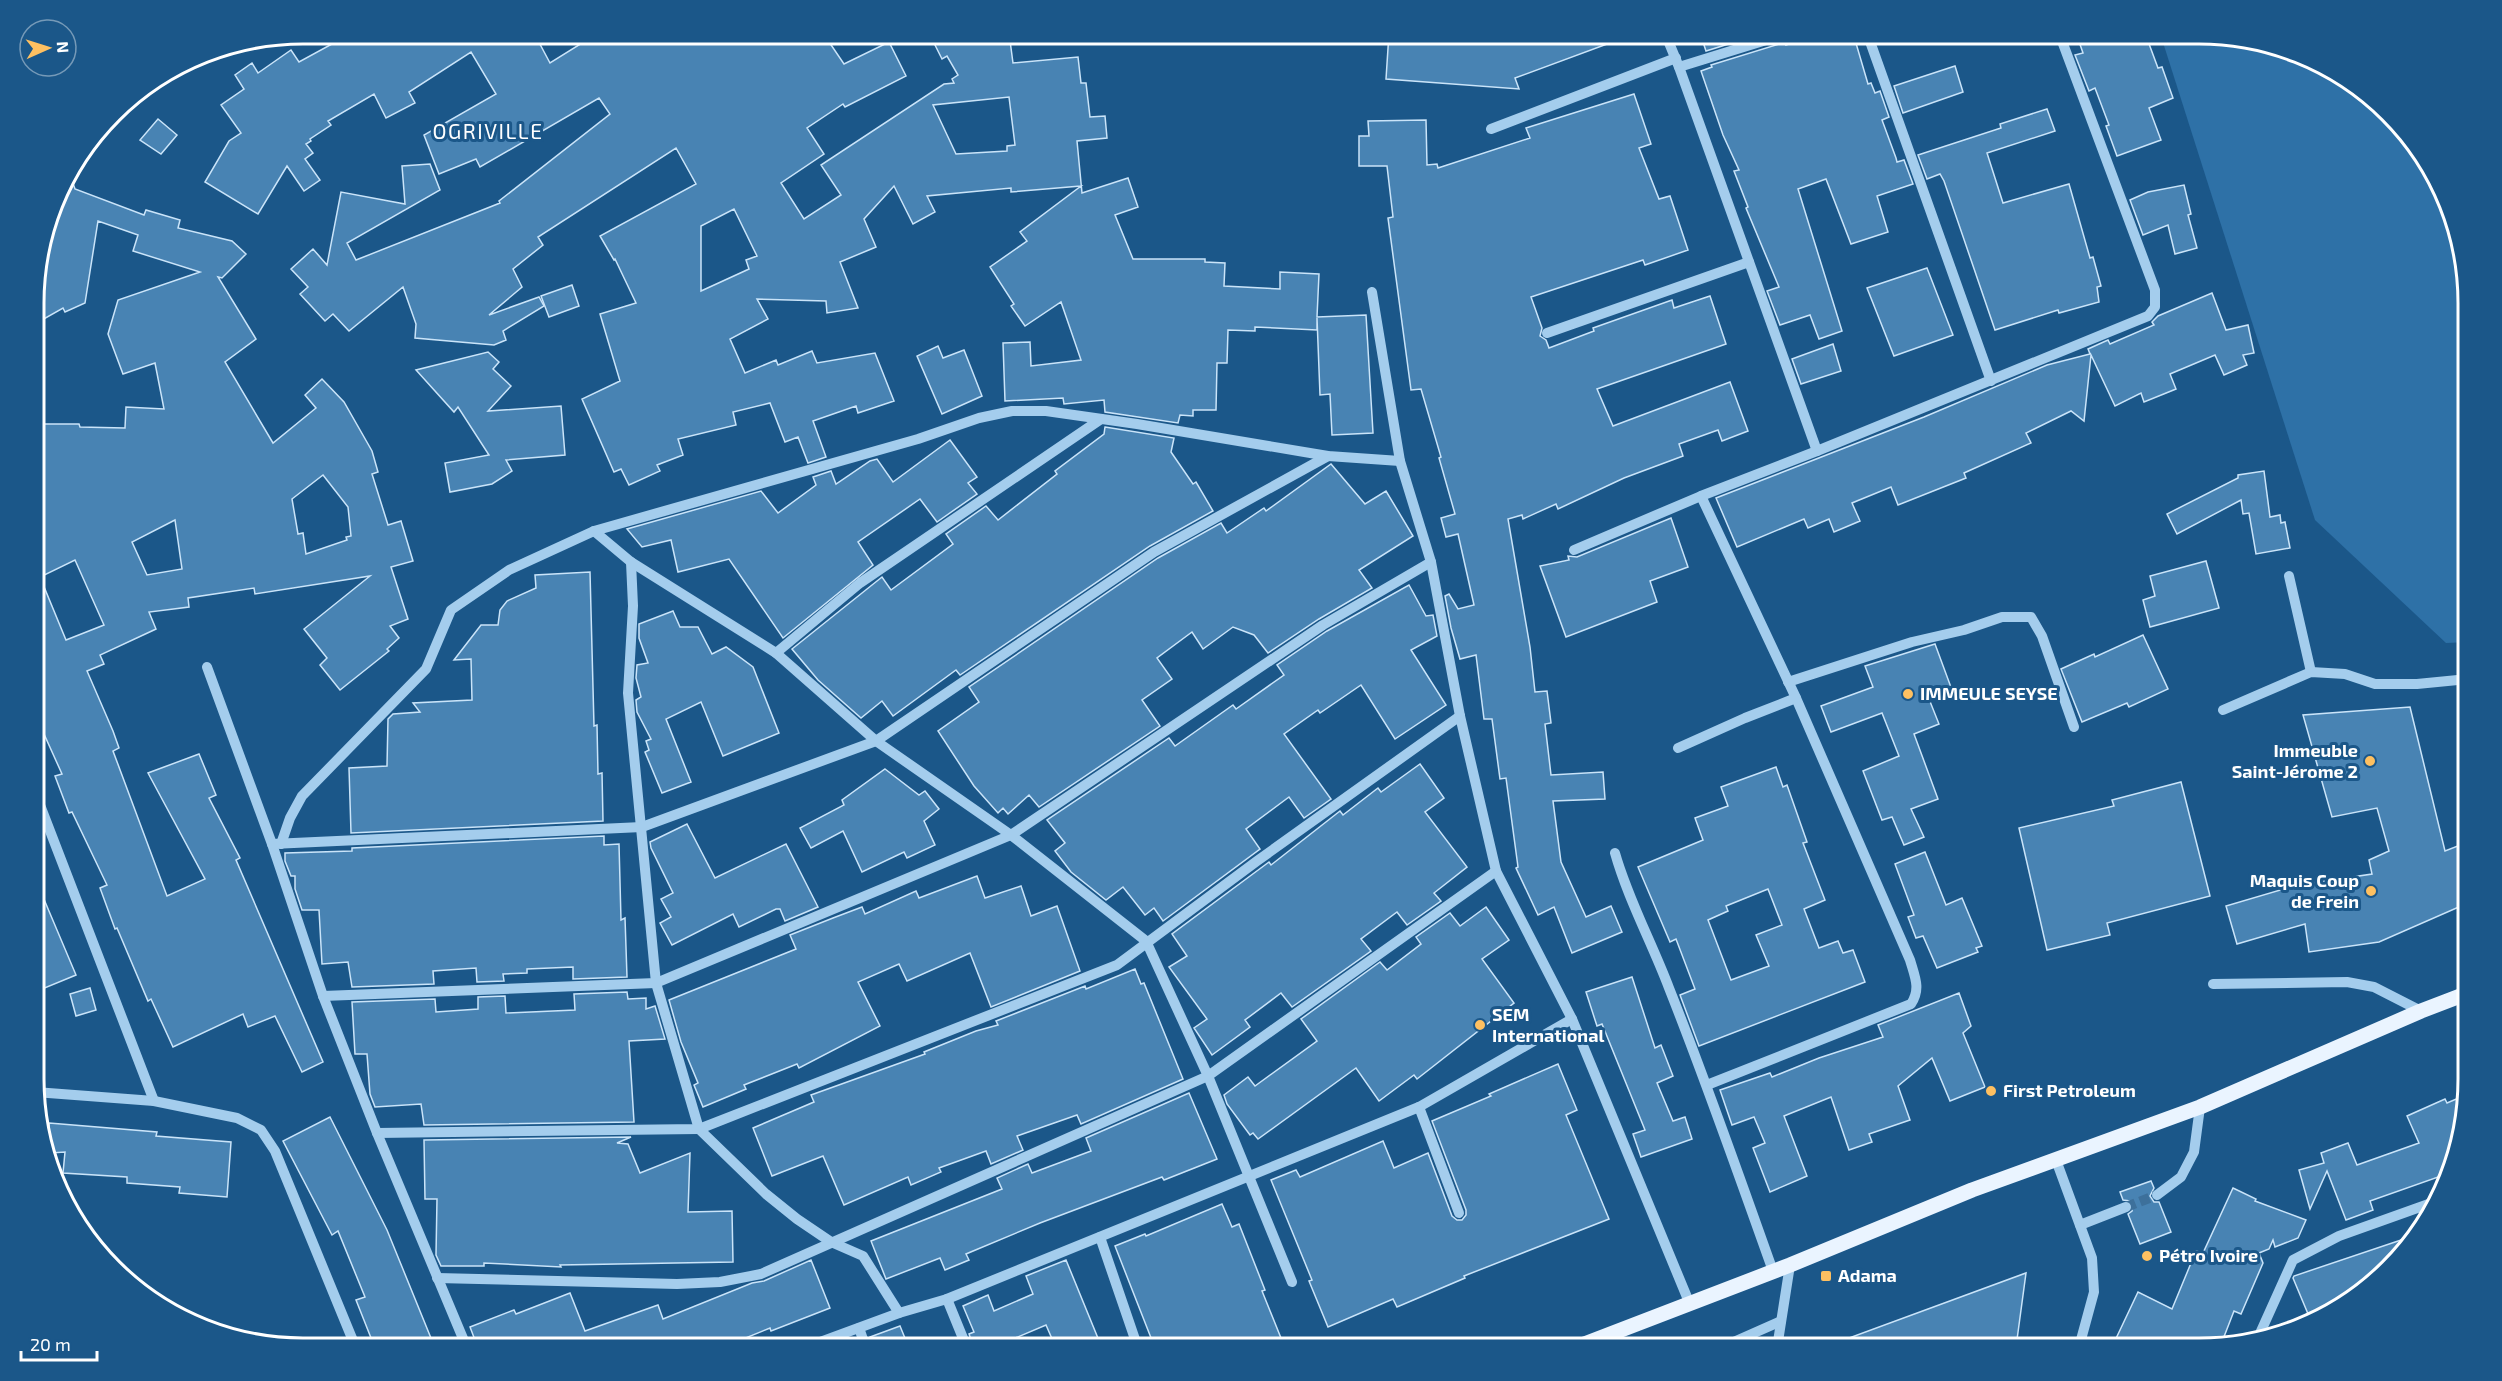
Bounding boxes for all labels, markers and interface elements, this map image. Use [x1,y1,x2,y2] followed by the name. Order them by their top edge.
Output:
[18,18,78,78] north arrow
[54,41,73,53] text: N
[433,118,543,143] district label: OGRIVILLE
[1920,682,2058,704] place label: IMMEULE SEYSE
[1901,687,1915,701] marker: IMMEULE SEYSE
[2232,739,2358,782] place label: Immeuble Saint-Jérome 2
[2363,754,2377,768] marker: Immeuble Saint-Jérome 2
[2250,869,2359,912] place label: Maquis Coup de Frein
[2364,884,2378,898] marker: Maquis Coup de Frein
[1492,1003,1604,1046] place label: SEM International
[1473,1018,1487,1032] marker: SEM International
[2003,1079,2136,1101] place label: First Petroleum
[1984,1084,1998,1098] marker: First Petroleum
[2159,1244,2258,1266] place label: Pétro Ivoire
[2140,1249,2154,1263] marker: Pétro Ivoire
[1838,1264,1897,1286] place label: Adama
[1819,1269,1833,1283] marker: Adama
[21,1324,98,1362] scale bar
[30,1333,71,1355] text: 20 m

